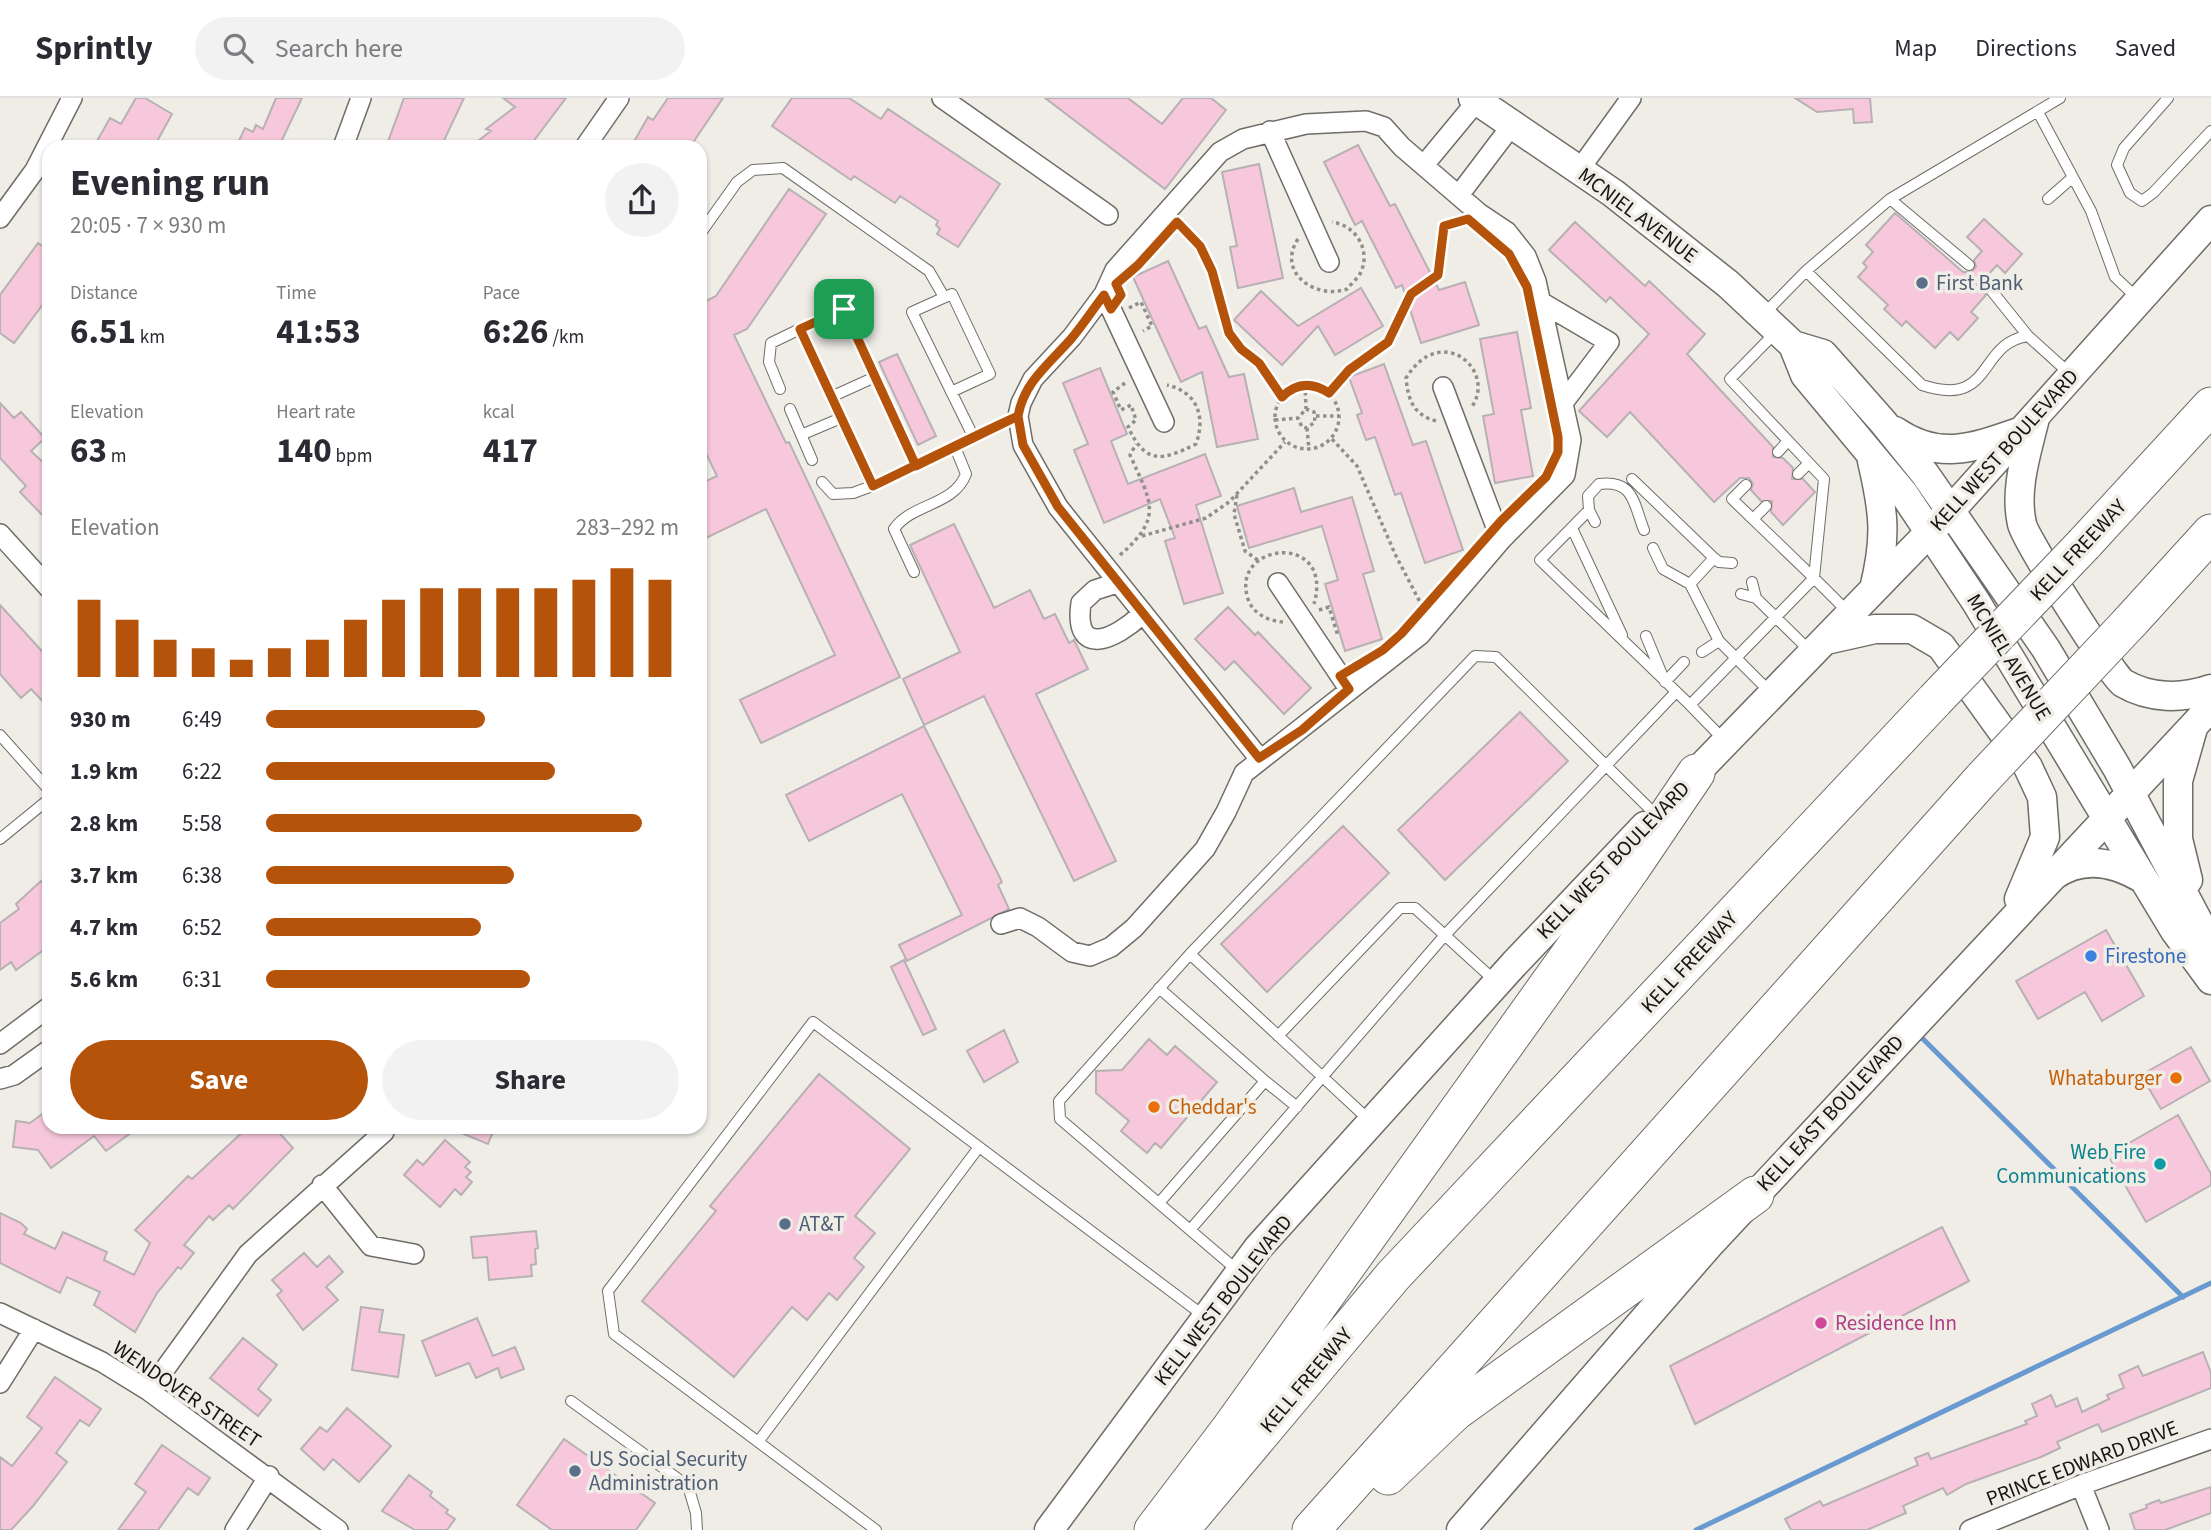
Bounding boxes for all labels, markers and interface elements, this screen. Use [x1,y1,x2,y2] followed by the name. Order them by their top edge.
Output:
[195,17,685,80] search box
[35,25,153,72] text: Sprintly
[219,29,257,67] icon: search
[275,30,403,67] text: Search here
[1894,31,1937,66] text: Map
[1975,31,2077,66] text: Directions
[2115,31,2176,66] text: Saved
[70,156,270,210] text: Evening run
[1572,160,1704,270] street label: MCNIEL AVENUE
[605,163,679,237] button: share
[70,209,226,242] text: 20:05 · 7 × 930 m
[1936,268,2024,298] place label: First Bank
[1914,275,1930,291] marker: First Bank
[814,279,874,339] pin
[70,280,138,307] text: Distance
[276,280,316,307] text: Time
[483,280,520,307] text: Pace
[825,290,863,328] icon: arrive
[70,307,136,357] text: 6.51
[276,307,361,357] text: 41:53
[483,307,549,357] text: 6:26
[136,324,165,351] text: km
[549,324,584,351] text: /km
[1923,362,2085,538] street label: KELL WEST BOULEVARD
[70,399,144,426] text: Elevation
[276,399,355,426] text: Heart rate
[483,399,515,426] text: kcal
[70,426,107,476] text: 63
[276,426,332,476] text: 140
[483,426,538,476] text: 417
[107,443,127,470] text: m
[332,443,372,470] text: bpm
[2023,492,2134,608] street label: KELL FREEWAY
[70,511,160,544] text: Elevation
[576,511,679,544] text: 283–292 m
[1959,588,2059,726] street label: MCNIEL AVENUE
[70,703,131,736] text: 930 m
[182,703,222,736] text: 6:49
[70,755,138,788] text: 1.9 km
[182,755,222,788] text: 6:22
[1529,774,1697,946] street label: KELL WEST BOULEVARD
[70,807,138,840] text: 2.8 km
[182,807,222,840] text: 5:58
[70,859,138,892] text: 3.7 km
[182,859,222,892] text: 6:38
[1634,904,1745,1020] street label: KELL FREEWAY
[70,911,138,944] text: 4.7 km
[182,911,222,944] text: 6:52
[2105,941,2187,971] place label: Firestone
[2083,948,2099,964] marker: Firestone
[70,963,138,996] text: 5.6 km
[182,963,222,996] text: 6:31
[1749,1028,1911,1198] street label: KELL EAST BOULEVARD
[70,1040,368,1120] button: Save
[382,1040,679,1120] button: Share
[2048,1063,2163,1093] place label: Whataburger
[2168,1070,2184,1086] marker: Whataburger
[1168,1092,1257,1122] place label: Cheddar's
[1146,1099,1162,1115] marker: Cheddar's
[1996,1137,2146,1191] place label: Web Fire Communications
[2152,1156,2168,1172] marker: Web Fire Communications
[1147,1208,1299,1392] street label: KELL WEST BOULEVARD
[799,1209,845,1239] place label: AT&T
[777,1216,793,1232] marker: AT&T
[1835,1308,1957,1338] place label: Residence Inn
[1813,1315,1829,1331] marker: Residence Inn
[1253,1320,1360,1439] street label: KELL FREEWAY
[107,1333,267,1455] street label: WENDOVER STREET
[1982,1413,2182,1513] street label: PRINCE EDWARD DRIVE
[589,1444,747,1498] place label: US Social Security Administration
[567,1463,583,1479] marker: US Social Security Administration

